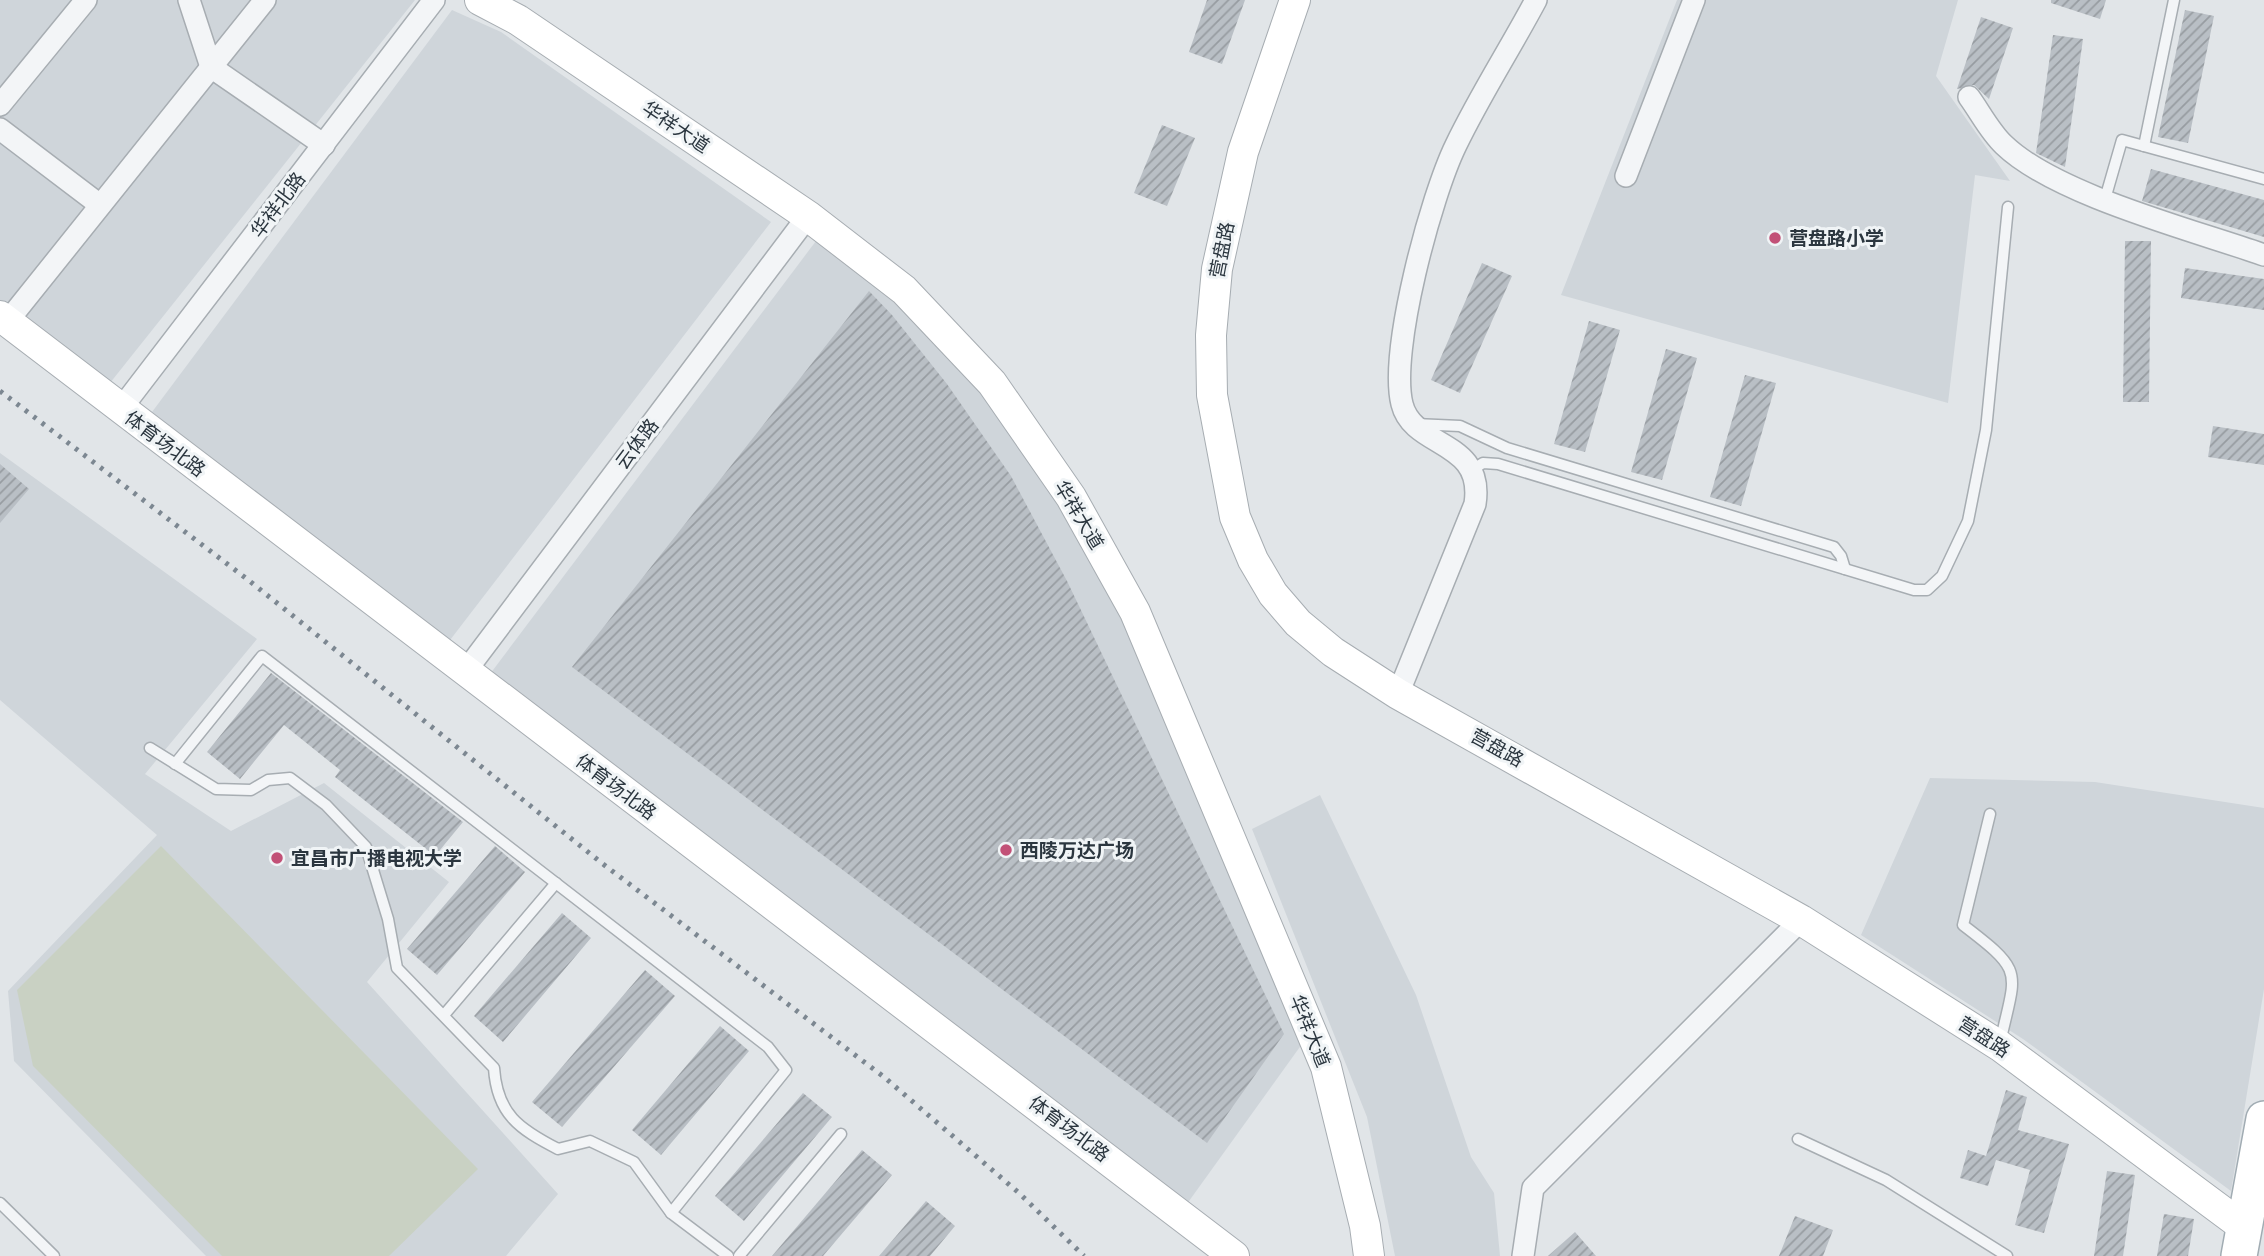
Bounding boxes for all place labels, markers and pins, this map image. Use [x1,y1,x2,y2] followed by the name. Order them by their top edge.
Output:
[1789,228,1884,249] place label: 营盘路小学
[1767,230,1783,246] marker: 营盘路小学
[1020,840,1134,861] place label: 西陵万达广场
[998,842,1014,858] marker: 西陵万达广场
[291,848,462,869] place label: 宜昌市广播电视大学
[269,850,285,866] marker: 宜昌市广播电视大学

